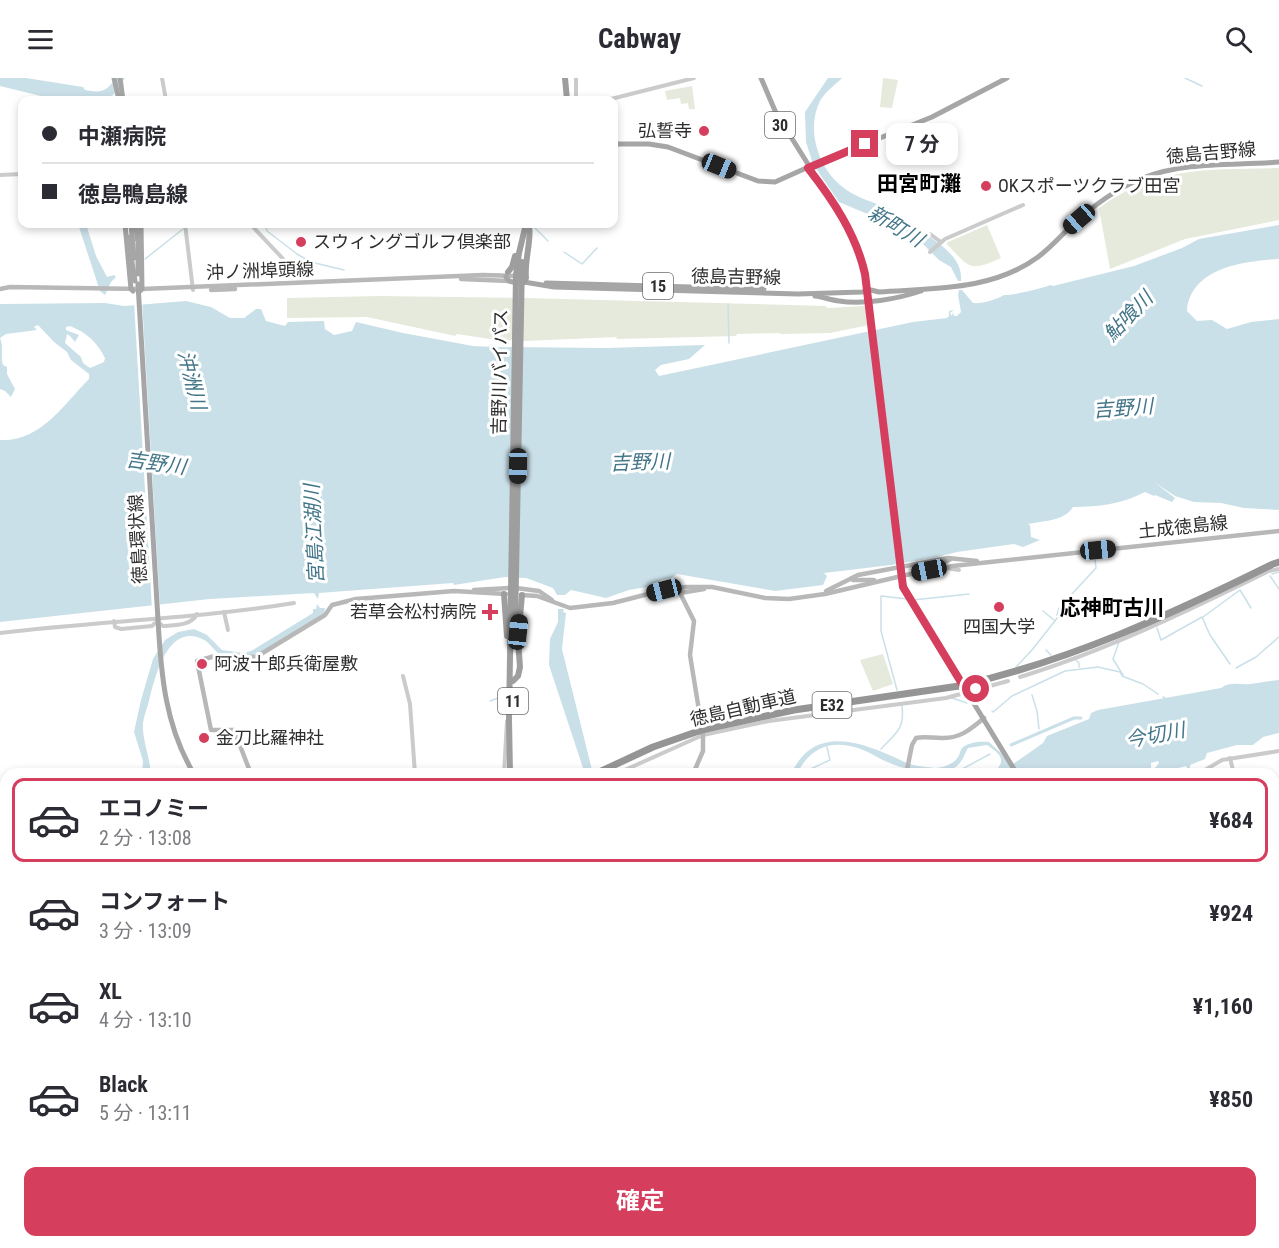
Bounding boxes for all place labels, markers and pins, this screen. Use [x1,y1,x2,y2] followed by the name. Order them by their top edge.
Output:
[638,120,692,141] place label: 弘誓寺
[697,124,711,138] marker: 弘誓寺
[998,175,1180,196] place label: OKスポーツクラブ田宮
[979,179,993,193] marker: OKスポーツクラブ田宮
[313,231,511,252] place label: スウィングゴルフ倶楽部
[294,235,308,249] marker: スウィングゴルフ倶楽部
[992,600,1006,614] marker: 四国大学
[350,601,476,622] place label: 若草会松村病院
[481,603,499,621] marker: 若草会松村病院
[963,616,1035,637] place label: 四国大学
[214,653,358,674] place label: 阿波十郎兵衛屋敷
[195,657,209,671] marker: 阿波十郎兵衛屋敷
[216,727,324,748] place label: 金刀比羅神社
[197,731,211,745] marker: 金刀比羅神社

